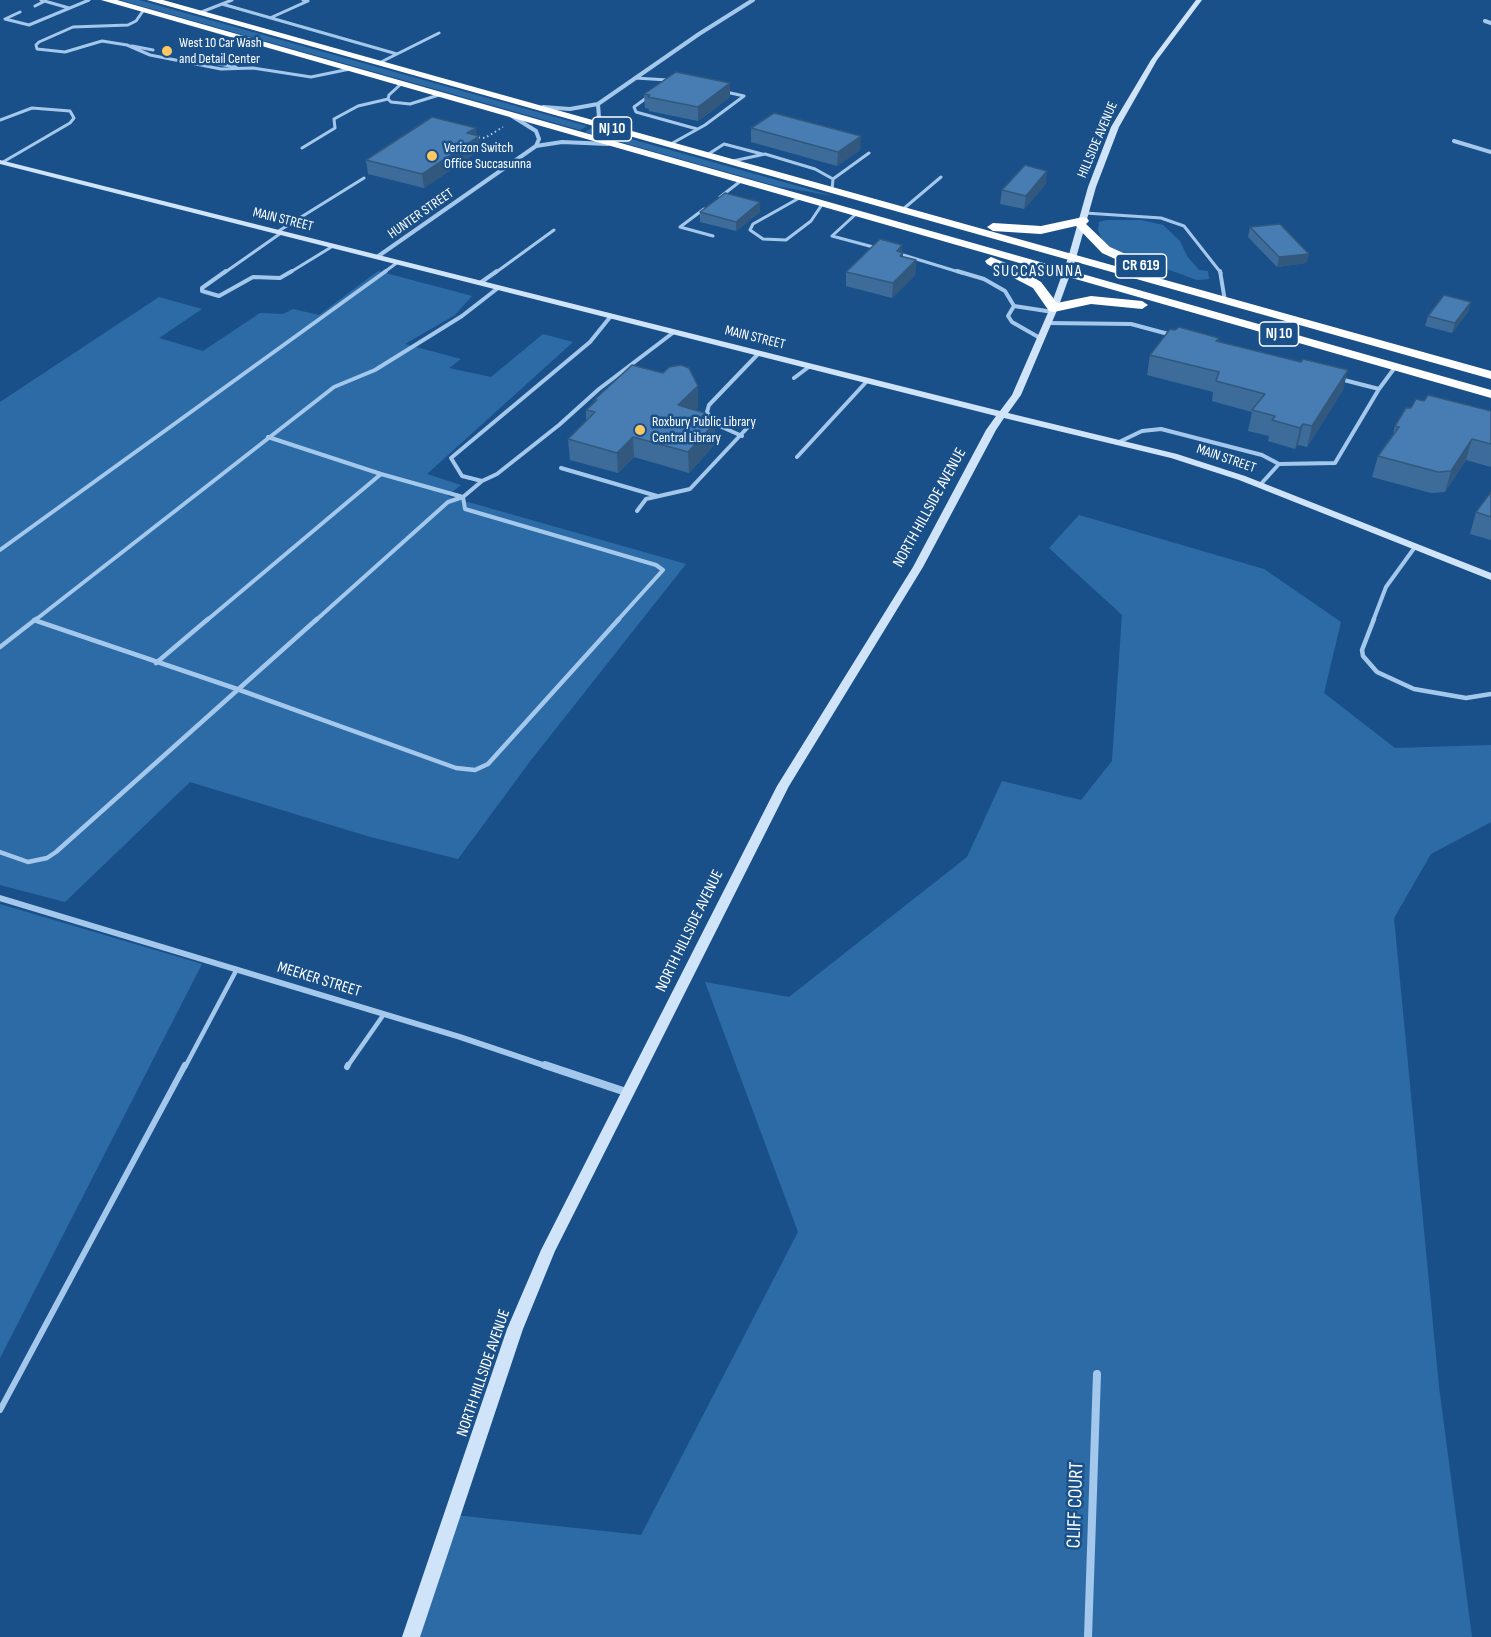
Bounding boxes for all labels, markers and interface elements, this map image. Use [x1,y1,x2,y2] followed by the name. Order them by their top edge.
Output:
[179,35,262,68] place label: West 10 Car Wash and Detail Center
[160,44,174,58] marker: West 10 Car Wash and Detail Center
[1074,99,1122,181] street label: HILLSIDE AVENUE
[592,117,632,141] road number: NJ 10
[444,140,531,172] place label: Verizon Switch Office Succasunna
[425,149,439,163] marker: Verizon Switch Office Succasunna
[385,185,457,243] street label: HUNTER STREET
[251,204,315,236] street label: MAIN STREET
[1116,254,1166,278] road number: CR 619
[993,262,1083,282] district label: SUCCASUNNA
[723,322,787,354] street label: MAIN STREET
[1260,322,1298,346] road number: NJ 10
[652,414,756,446] place label: Roxbury Public Library Central Library
[633,423,647,437] marker: Roxbury Public Library Central Library
[1194,441,1258,477] street label: MAIN STREET
[889,445,971,571] street label: NORTH HILLSIDE AVENUE
[652,867,728,995] street label: NORTH HILLSIDE AVENUE
[275,958,363,1002] street label: MEEKER STREET
[453,1307,515,1439] street label: NORTH HILLSIDE AVENUE
[1062,1461,1090,1549] street label: CLIFF COURT

